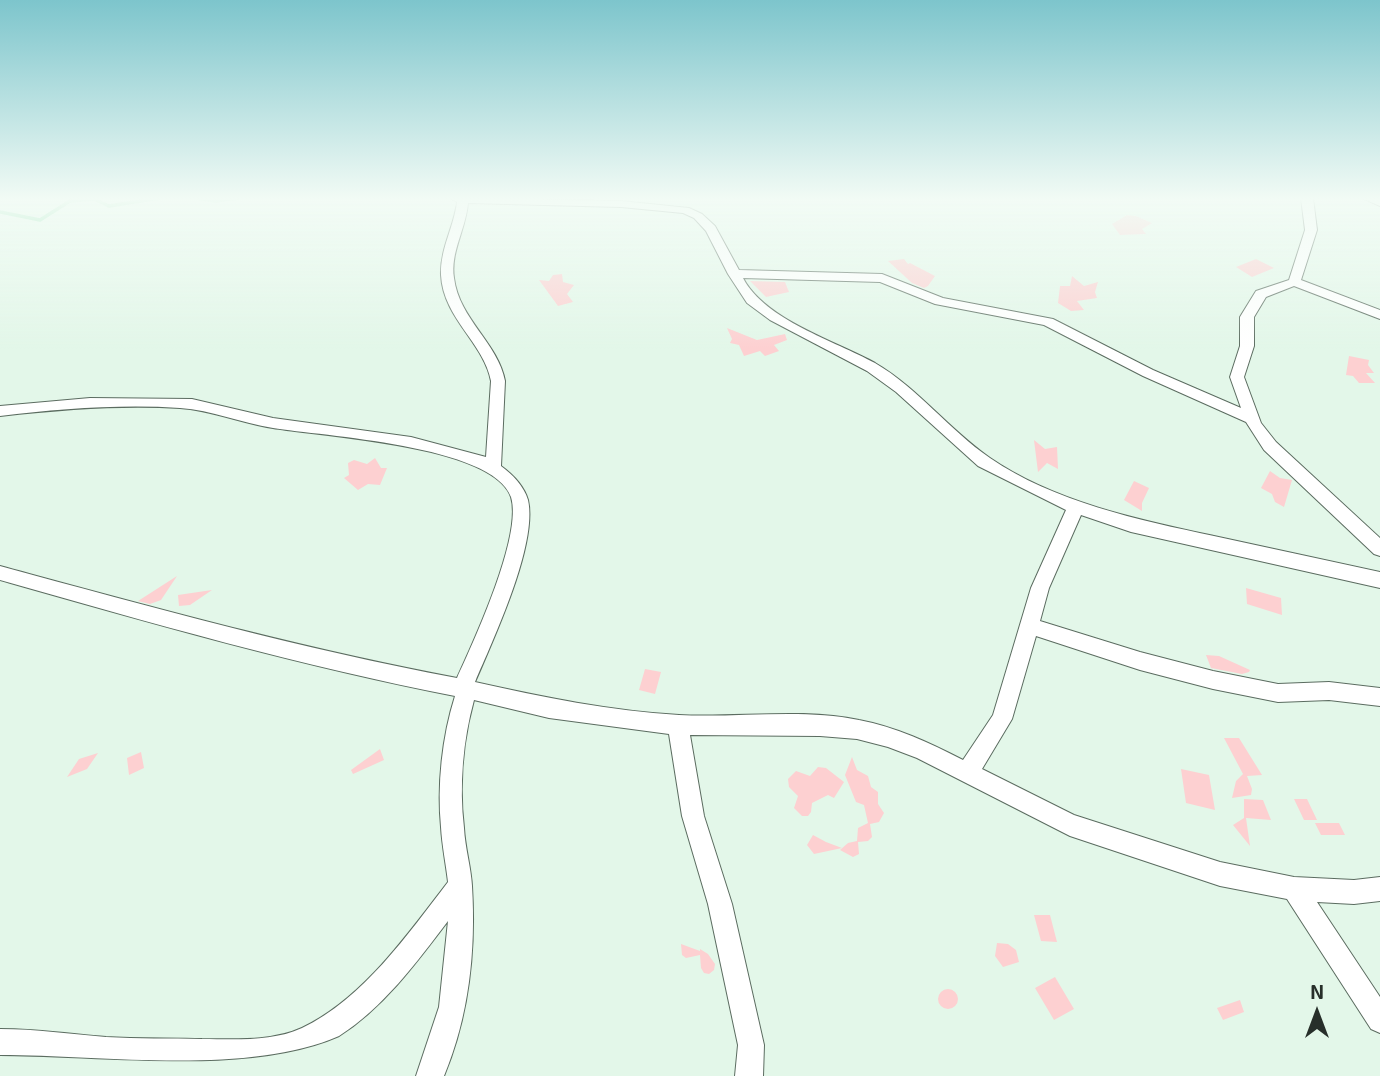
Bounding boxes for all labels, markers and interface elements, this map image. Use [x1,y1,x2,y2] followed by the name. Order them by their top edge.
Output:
[1282,978,1352,1048] north arrow
[1310,980,1324,1003] text: N

